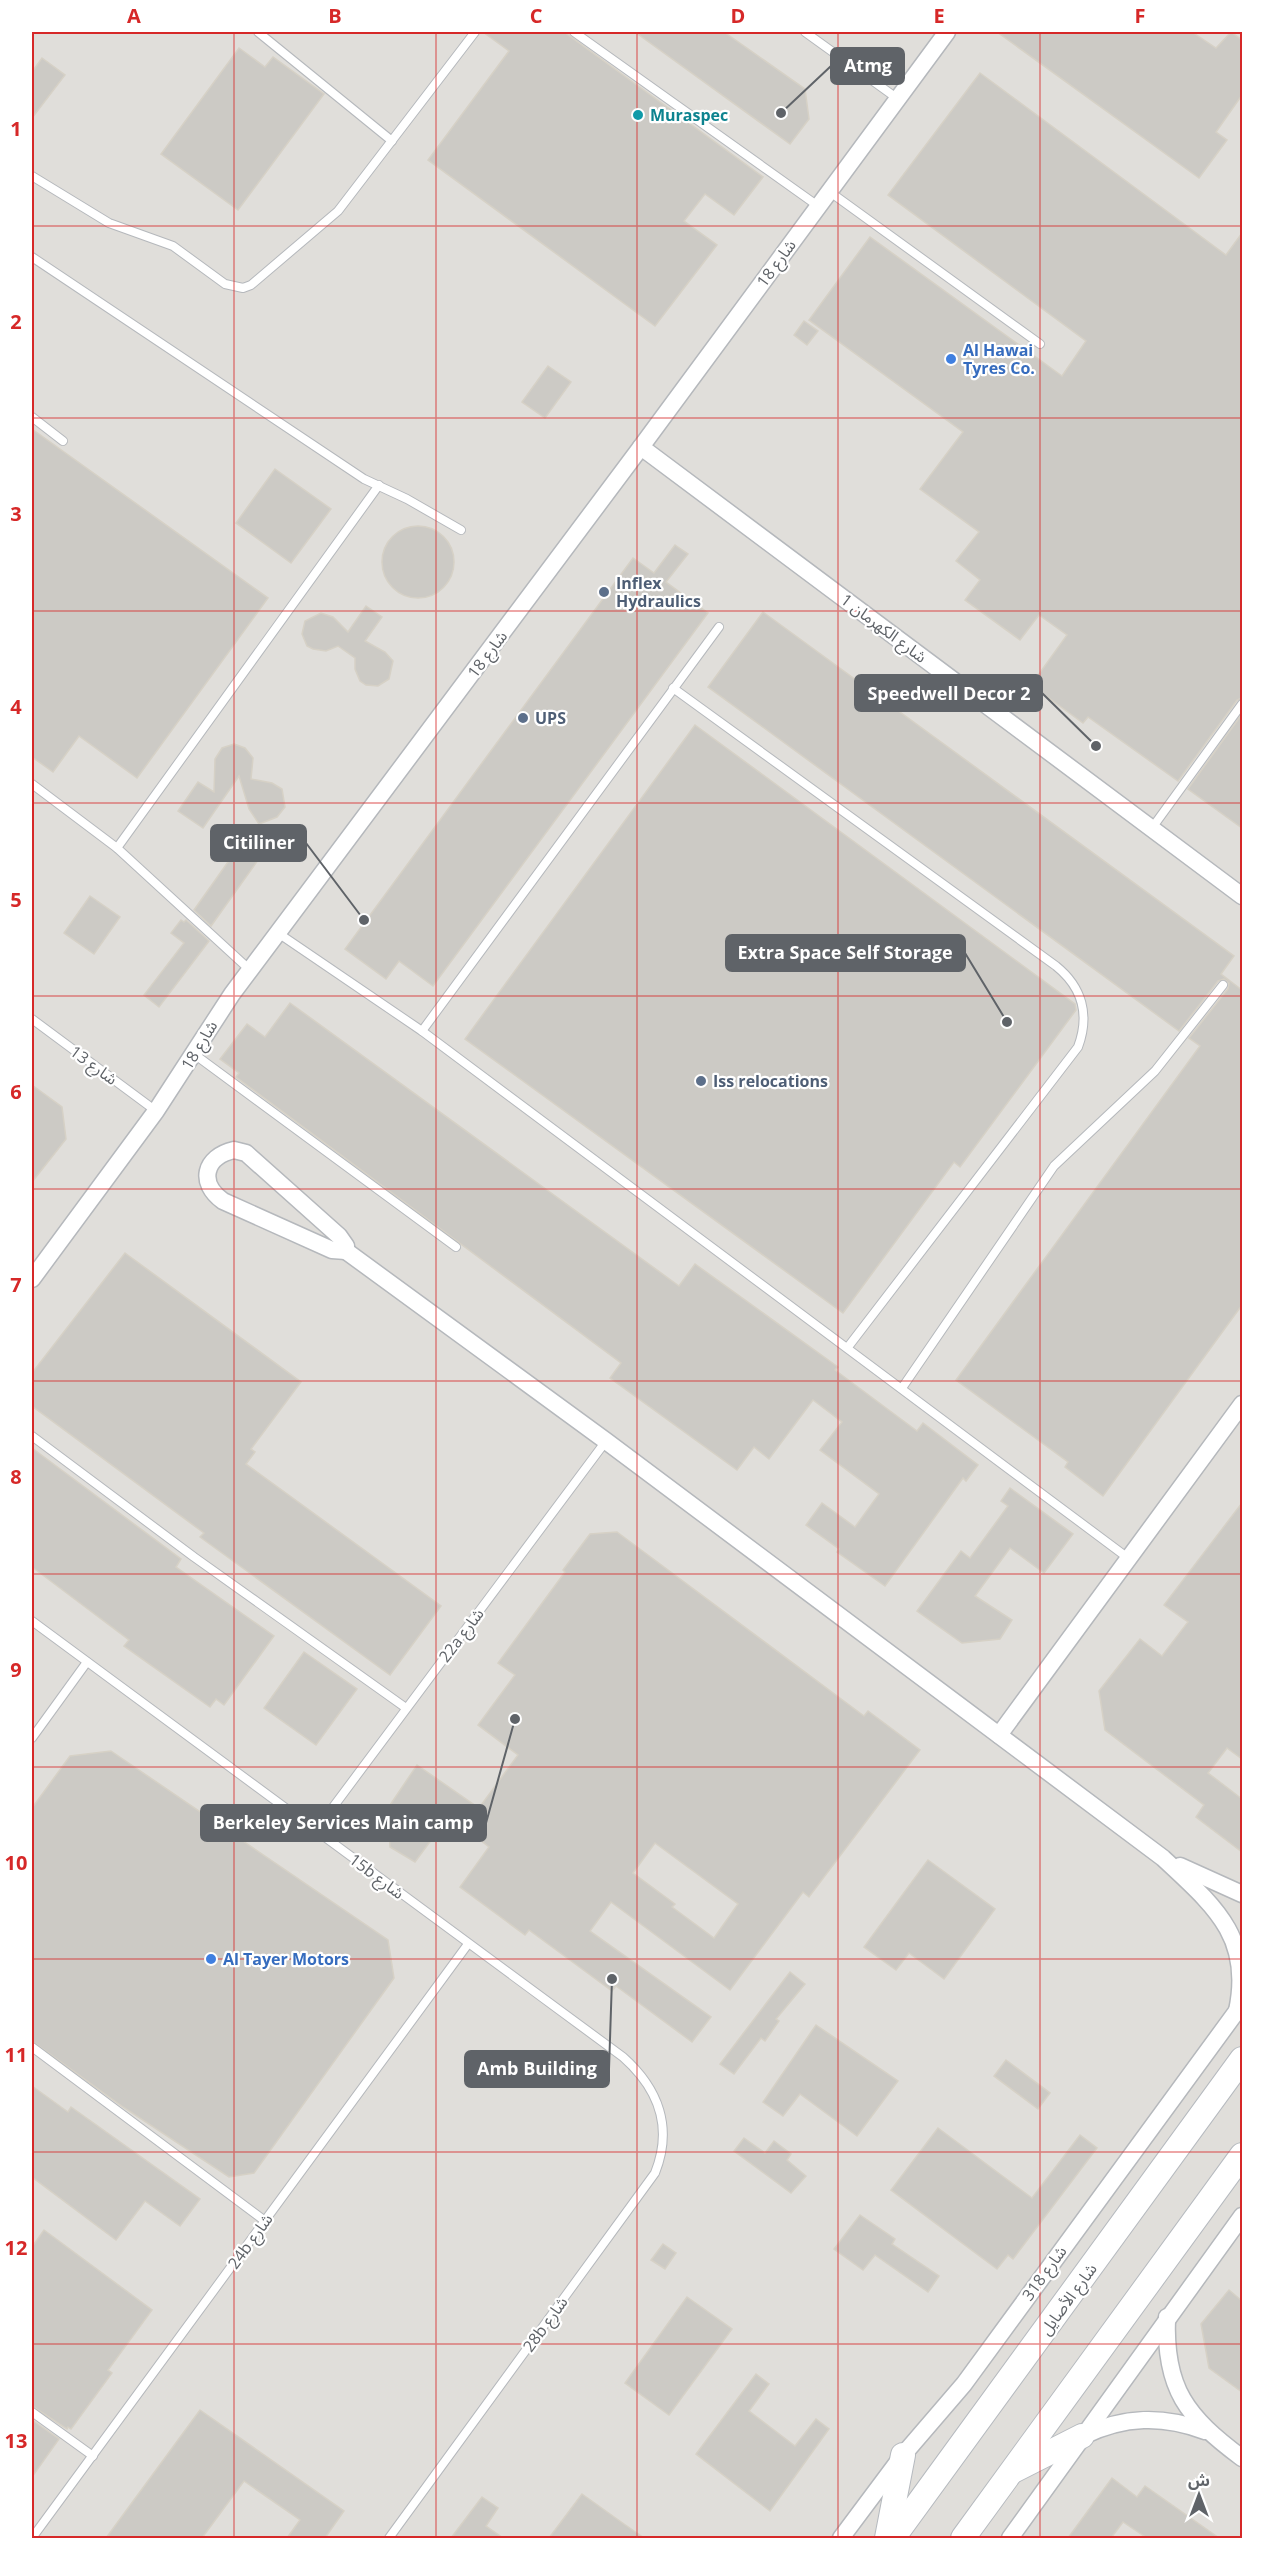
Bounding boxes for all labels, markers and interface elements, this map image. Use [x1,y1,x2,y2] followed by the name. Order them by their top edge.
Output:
[127,2,141,29] text: A
[328,2,342,29] text: B
[530,2,543,29] text: C
[731,2,745,29] text: D
[933,2,945,29] text: E
[1135,2,1145,29] text: F
[831,48,904,84] callout: Atmg
[844,53,892,77] text: Atmg
[650,104,728,126] place label: Muraspec
[631,108,645,122] marker: Muraspec
[10,115,22,142] text: 1
[751,235,802,292] street label: شارع 18
[10,308,22,335] text: 2
[963,339,1035,379] place label: Al Hawai Tyres Co.
[944,352,958,366] marker: Al Hawai Tyres Co.
[10,500,22,527] text: 3
[616,572,701,612] place label: Inflex Hydraulics
[597,585,611,599] marker: Inflex Hydraulics
[835,588,932,669] street label: شارع الكهرمان 1
[462,626,514,683] street label: شارع 18
[855,675,1042,711] callout: Speedwell Decor 2
[867,681,1031,705] text: Speedwell Decor 2
[10,693,22,720] text: 4
[535,707,566,729] place label: UPS
[516,711,530,725] marker: UPS
[211,825,306,861] callout: Citiliner
[223,830,295,854] text: Citiliner
[10,886,22,913] text: 5
[726,935,965,971] callout: Extra Space Self Storage
[737,940,953,964] text: Extra Space Self Storage
[176,1016,224,1075] street label: شارع 18
[65,1040,122,1091] street label: شارع 13
[713,1070,828,1092] place label: Iss relocations
[694,1074,708,1088] marker: Iss relocations
[10,1078,22,1105] text: 6
[10,1271,22,1298] text: 7
[10,1463,22,1490] text: 8
[433,1603,490,1668] street label: 22a شارع
[10,1656,22,1683] text: 9
[201,1805,486,1841] callout: Berkeley Services Main camp
[213,1810,473,1834] text: Berkeley Services Main camp
[344,1848,409,1905] street label: 15b شارع
[5,1849,27,1876] text: 10
[223,1948,349,1970] place label: Al Tayer Motors
[204,1952,218,1966] marker: Al Tayer Motors
[5,2041,27,2068] text: 11
[465,2051,609,2087] callout: Amb Building
[477,2056,597,2080] text: Amb Building
[222,2209,279,2274] street label: 24b شارع
[5,2234,27,2261] text: 12
[1017,2241,1073,2306] street label: شارع 318
[1034,2259,1103,2341] street label: شارع الأصايل
[517,2292,574,2357] street label: 28b شارع
[5,2427,27,2454] text: 13
[1169,2465,1229,2525] north arrow
[1188,2469,1210,2491] text: ش

